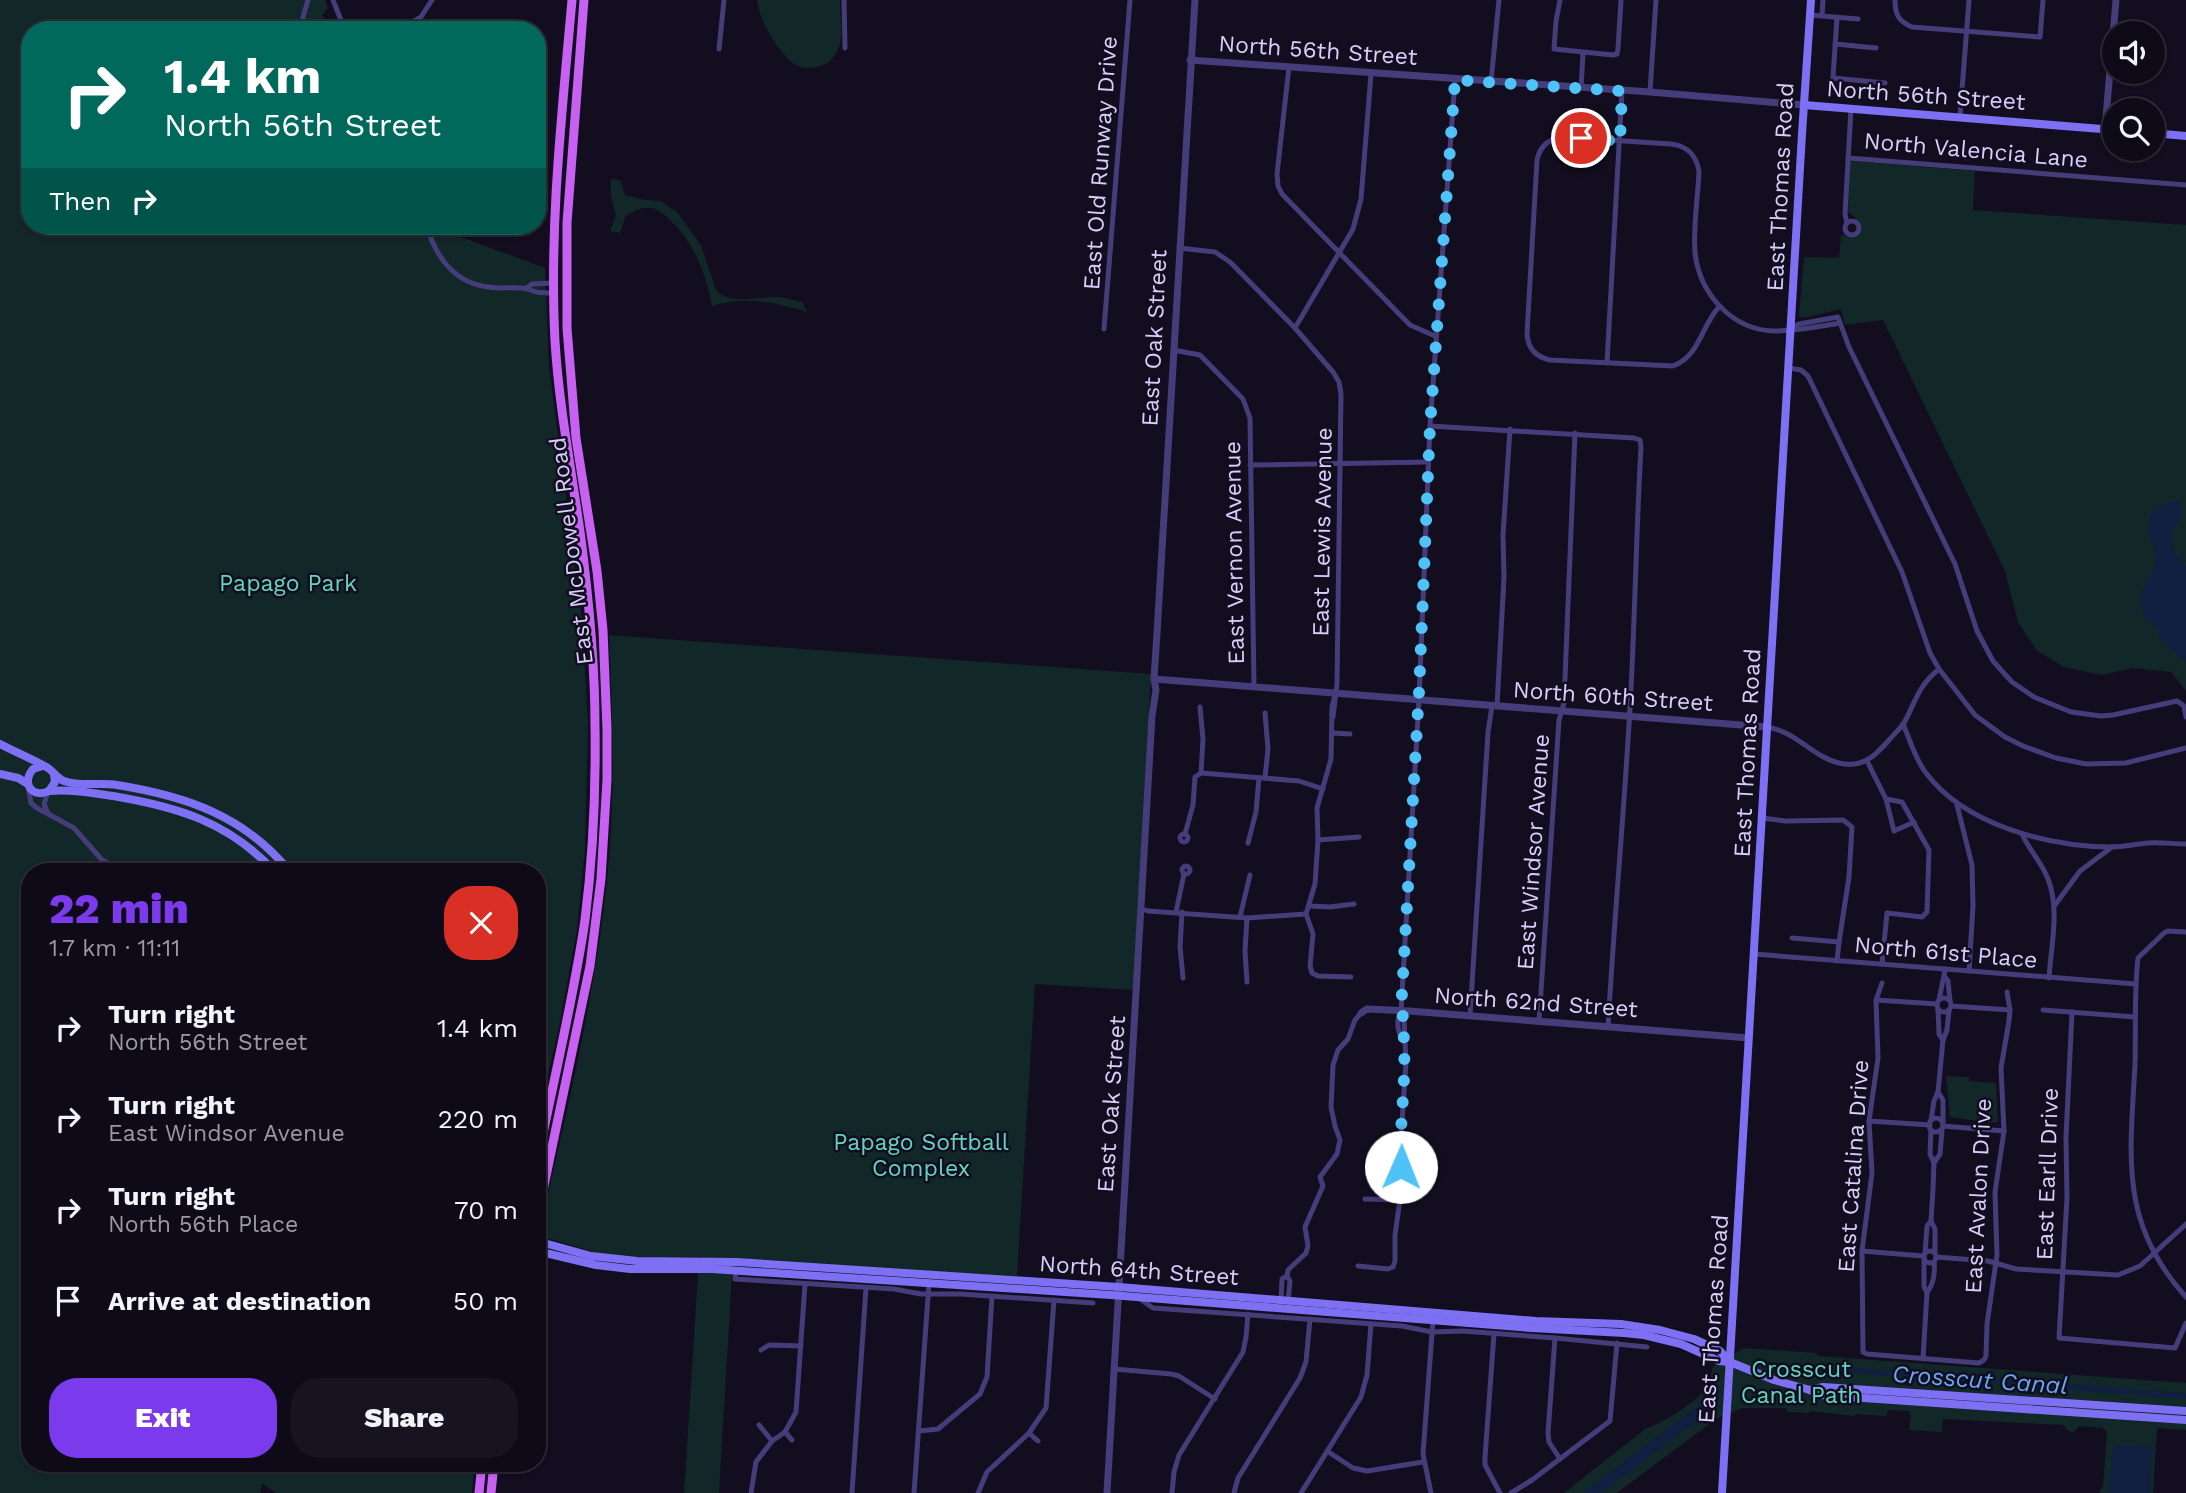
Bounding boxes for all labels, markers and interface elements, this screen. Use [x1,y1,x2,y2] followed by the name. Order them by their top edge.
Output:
[2102,21,2165,161] map controls
[2102,21,2165,84] button: sound
[1218,30,1419,71] street label: North 56th Street
[1078,35,1123,291] street label: East Old Runway Drive
[164,47,321,105] text: 1.4 km
[49,49,140,140] icon: right
[1826,75,2027,116] street label: North 56th Street
[1762,82,1799,292] street label: East Thomas Road
[2102,98,2165,161] button: search
[164,106,441,144] text: North 56th Street
[1551,108,1611,168] pin
[1562,119,1600,157] icon: arrive
[1863,127,2089,174] street label: North Valencia Lane
[125,182,163,220] icon: right
[49,186,111,216] text: Then
[1136,249,1173,427] street label: East Oak Street
[1307,427,1338,637] street label: East Lewis Avenue
[544,436,599,666] street label: East McDowell Road
[1219,441,1250,665] street label: East Vernon Avenue
[219,570,357,597] park label: Papago Park
[1729,648,1766,858] street label: East Thomas Road
[1512,676,1714,717] street label: North 60th Street
[1512,733,1555,971] street label: East Windsor Avenue
[49,884,189,933] text: 22 min
[444,886,518,960] button: close
[1853,931,2039,974] street label: North 61st Place
[49,935,180,962] text: 1.7 km · 11:11
[1433,982,1639,1023] street label: North 62nd Street
[108,999,235,1029] text: Turn right
[49,1009,87,1047] icon: right
[437,1013,518,1043] text: 1.4 km
[1092,1014,1131,1193] street label: East Oak Street
[108,1029,307,1056] text: North 56th Street
[1833,1059,1874,1273] street label: East Catalina Drive
[2031,1087,2064,1261] street label: East Earll Drive
[108,1090,235,1120] text: Turn right
[1960,1098,1997,1294] street label: East Avalon Drive
[49,1100,87,1138] icon: right
[438,1104,518,1134] text: 220 m
[108,1120,345,1147] text: East Windsor Avenue
[833,1129,1009,1182] park label: Papago Softball Complex
[1364,1130,1438,1204] position arrow
[108,1181,235,1211] text: Turn right
[49,1191,87,1229] icon: right
[454,1195,518,1225] text: 70 m
[108,1211,298,1238] text: North 56th Place
[1693,1214,1734,1424] street label: East Thomas Road
[1038,1250,1240,1291] street label: North 64th Street
[49,1282,87,1320] icon: arrive
[108,1286,371,1316] text: Arrive at destination
[453,1286,518,1316] text: 50 m
[1741,1356,1861,1409] park label: Crosscut Canal Path
[1891,1360,2069,1400] water label: Crosscut Canal
[49,1378,277,1458] button: Exit
[291,1378,518,1458] button: Share

